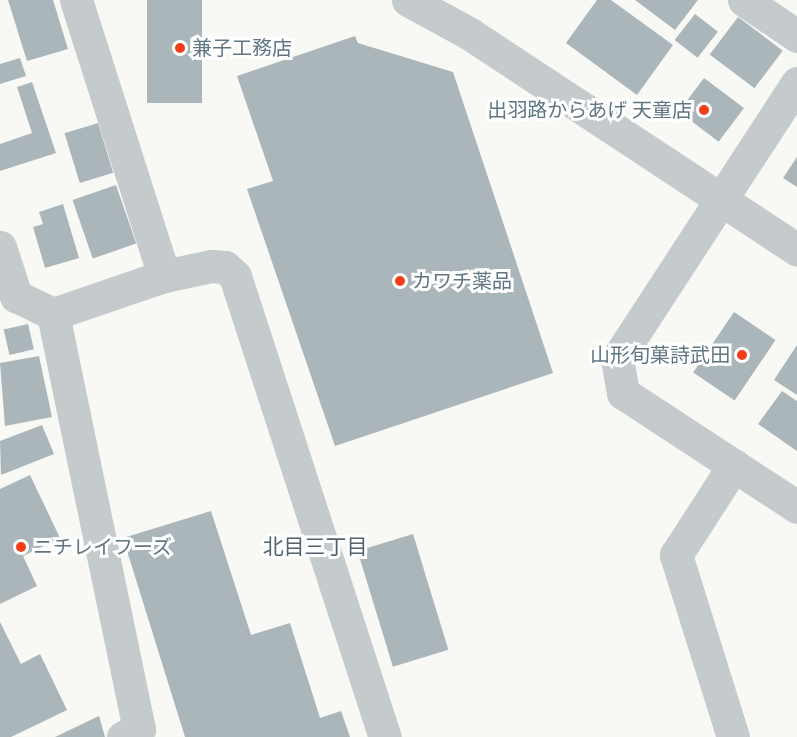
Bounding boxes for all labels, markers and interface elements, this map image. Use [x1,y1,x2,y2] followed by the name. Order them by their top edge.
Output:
[192,36,292,60] place label: 兼子工務店
[173,41,187,55] marker: 兼子工務店
[487,98,692,122] place label: 出羽路からあげ 天童店
[697,103,711,117] marker: 出羽路からあげ 天童店
[412,269,512,293] place label: カワチ薬品
[393,274,407,288] marker: カワチ薬品
[590,343,730,367] place label: 山形旬菓詩武田
[735,348,749,362] marker: 山形旬菓詩武田
[263,534,367,560] district label: 北目三丁目
[33,535,173,559] place label: ニチレイフーズ
[14,540,28,554] marker: ニチレイフーズ

